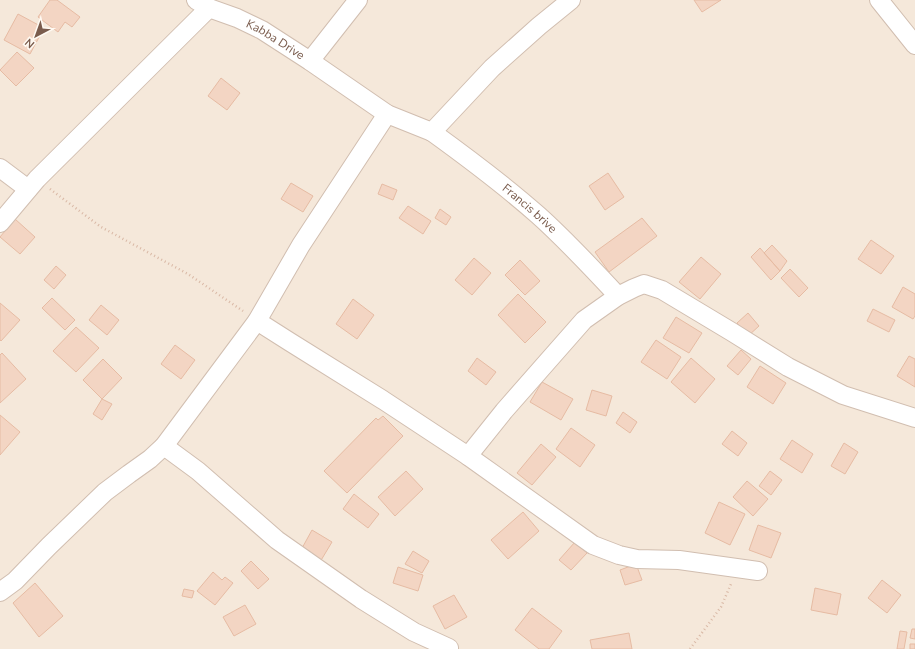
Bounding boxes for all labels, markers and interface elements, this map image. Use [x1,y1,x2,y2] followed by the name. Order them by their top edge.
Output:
[16,16,56,56] north arrow
[244,16,308,63] street label: Kabba Drive
[22,35,38,52] text: N
[499,180,561,237] street label: Francis brive

